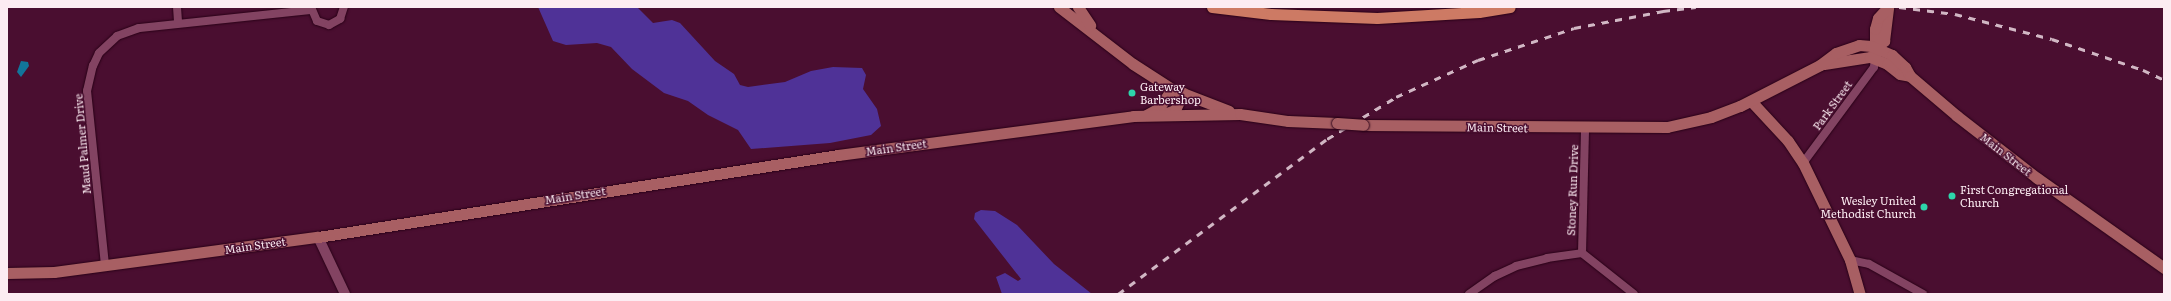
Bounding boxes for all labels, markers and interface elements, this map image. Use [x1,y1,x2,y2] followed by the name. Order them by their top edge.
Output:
[1810,78,1854,132] street label: Park Street
[1140,80,1201,106] place label: Gateway Barbershop
[1127,88,1137,98] marker: Gateway Barbershop
[71,93,93,195] street label: Maud Palmer Drive
[1466,120,1528,134] street label: Main Street
[1978,130,2034,178] street label: Main Street
[865,136,927,158] street label: Main Street
[1564,144,1580,236] street label: Stoney Run Drive
[1960,183,2068,209] place label: First Congregational Church
[544,184,606,206] street label: Main Street
[1947,191,1957,201] marker: First Congregational Church
[1820,194,1916,220] place label: Wesley United Methodist Church
[1919,202,1929,212] marker: Wesley United Methodist Church
[224,234,286,256] street label: Main Street

